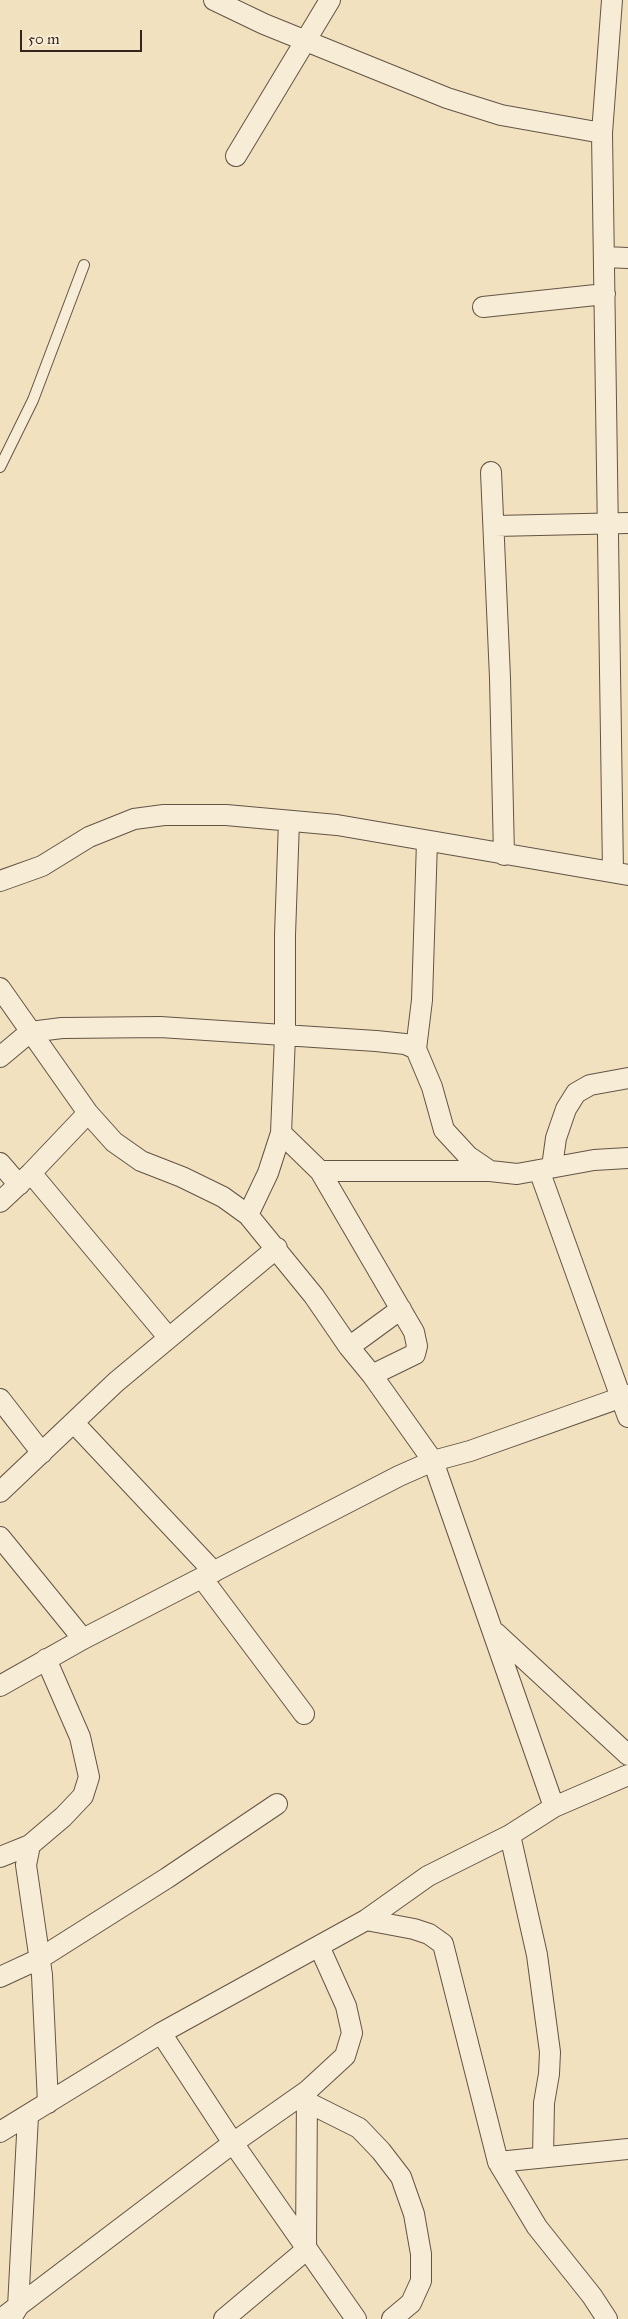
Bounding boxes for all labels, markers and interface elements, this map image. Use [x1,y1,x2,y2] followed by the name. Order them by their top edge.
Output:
[22,20,145,52] scale bar
[28,30,60,48] text: 50 m

